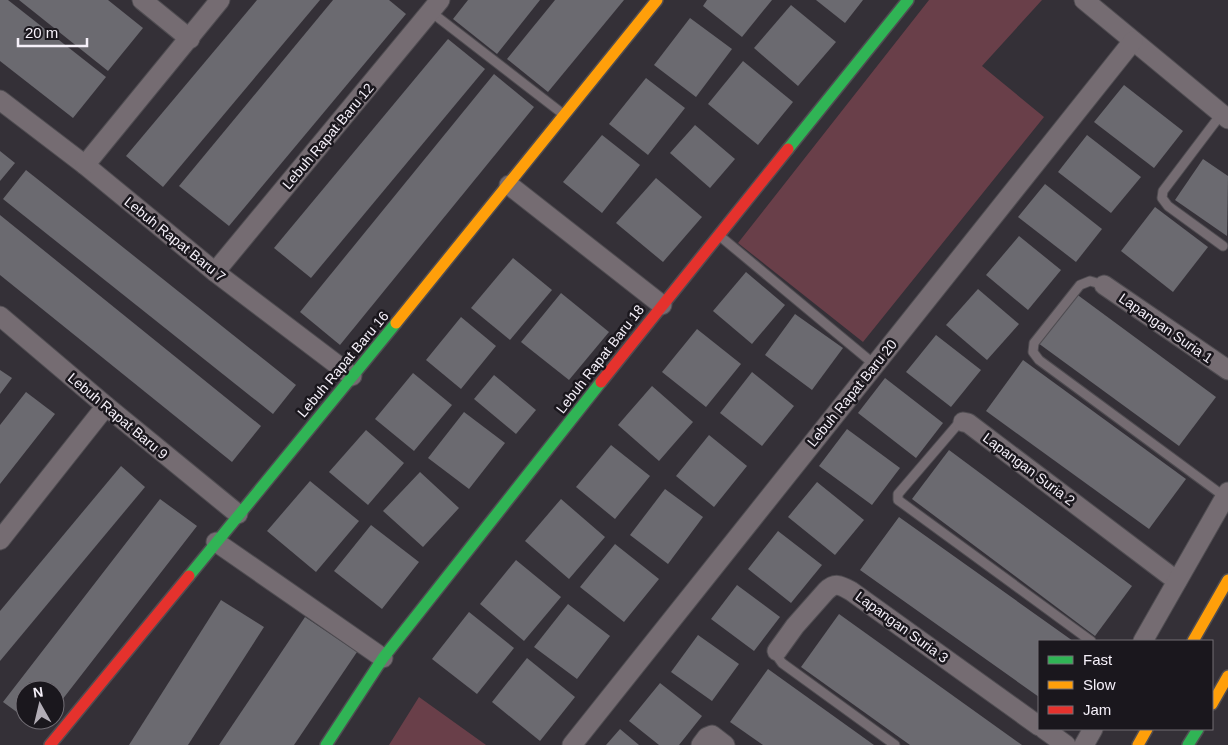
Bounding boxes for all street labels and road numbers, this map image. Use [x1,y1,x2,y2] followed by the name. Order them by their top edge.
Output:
[279,80,377,192] street label: Lebuh Rapat Baru 12
[121,193,229,285] street label: Lebuh Rapat Baru 7
[1116,290,1216,366] street label: Lapangan Suria 1
[553,301,647,416] street label: Lebuh Rapat Baru 18
[294,308,392,420] street label: Lebuh Rapat Baru 16
[804,336,900,450] street label: Lebuh Rapat Baru 20
[65,370,171,463] street label: Lebuh Rapat Baru 9
[980,429,1078,509] street label: Lapangan Suria 2
[853,588,952,666] street label: Lapangan Suria 3

